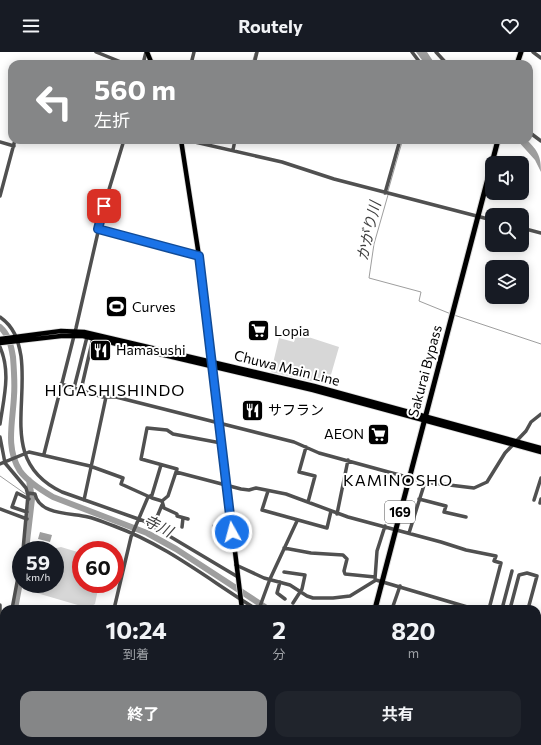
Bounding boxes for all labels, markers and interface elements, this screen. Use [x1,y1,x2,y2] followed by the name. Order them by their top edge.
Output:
[20,15,42,37] icon: menu
[238,15,303,37] text: Routely
[499,15,521,37] icon: heart
[94,72,176,106] text: 560 m
[28,76,80,128] icon: left
[94,109,130,131] text: 左折
[485,156,529,304] map controls
[485,156,529,200] button: sound
[87,189,121,223] pin
[93,195,115,217] icon: arrive
[353,198,384,262] water label: かがり川
[485,208,529,252] button: search
[485,260,529,304] button: layers
[103,294,129,320] sports icon: Curves
[132,298,176,315] place label: Curves
[246,318,272,344] supermarket icon: Lopia
[274,322,310,339] place label: Lopia
[404,323,445,419] street label: Sakurai Bypass
[88,337,114,363] restaurant icon: Hamasushi
[116,341,186,358] place label: Hamasushi
[232,346,342,389] street label: Chuwa Main Line
[45,380,185,399] district label: HIGASHISHINDO
[239,397,265,423] restaurant icon: サフラン
[268,401,324,418] place label: サフラン
[366,421,392,447] supermarket icon: AEON
[324,425,364,442] place label: AEON
[343,470,453,489] district label: KAMINOSHO
[385,501,415,523] road number: 169
[141,510,178,541] water label: 寺川
[211,511,253,553] position arrow
[72,541,124,593] speed limit sign: 60
[26,550,50,574] text: 59
[26,571,50,583] text: km/h
[105,615,167,644] text: 10:24
[272,615,286,644] text: 2
[391,616,435,645] text: 820
[408,645,419,661] text: m
[123,646,149,662] text: 到着
[273,646,286,662] text: 分
[20,691,267,737] button: 終了
[275,691,521,737] button: 共有

